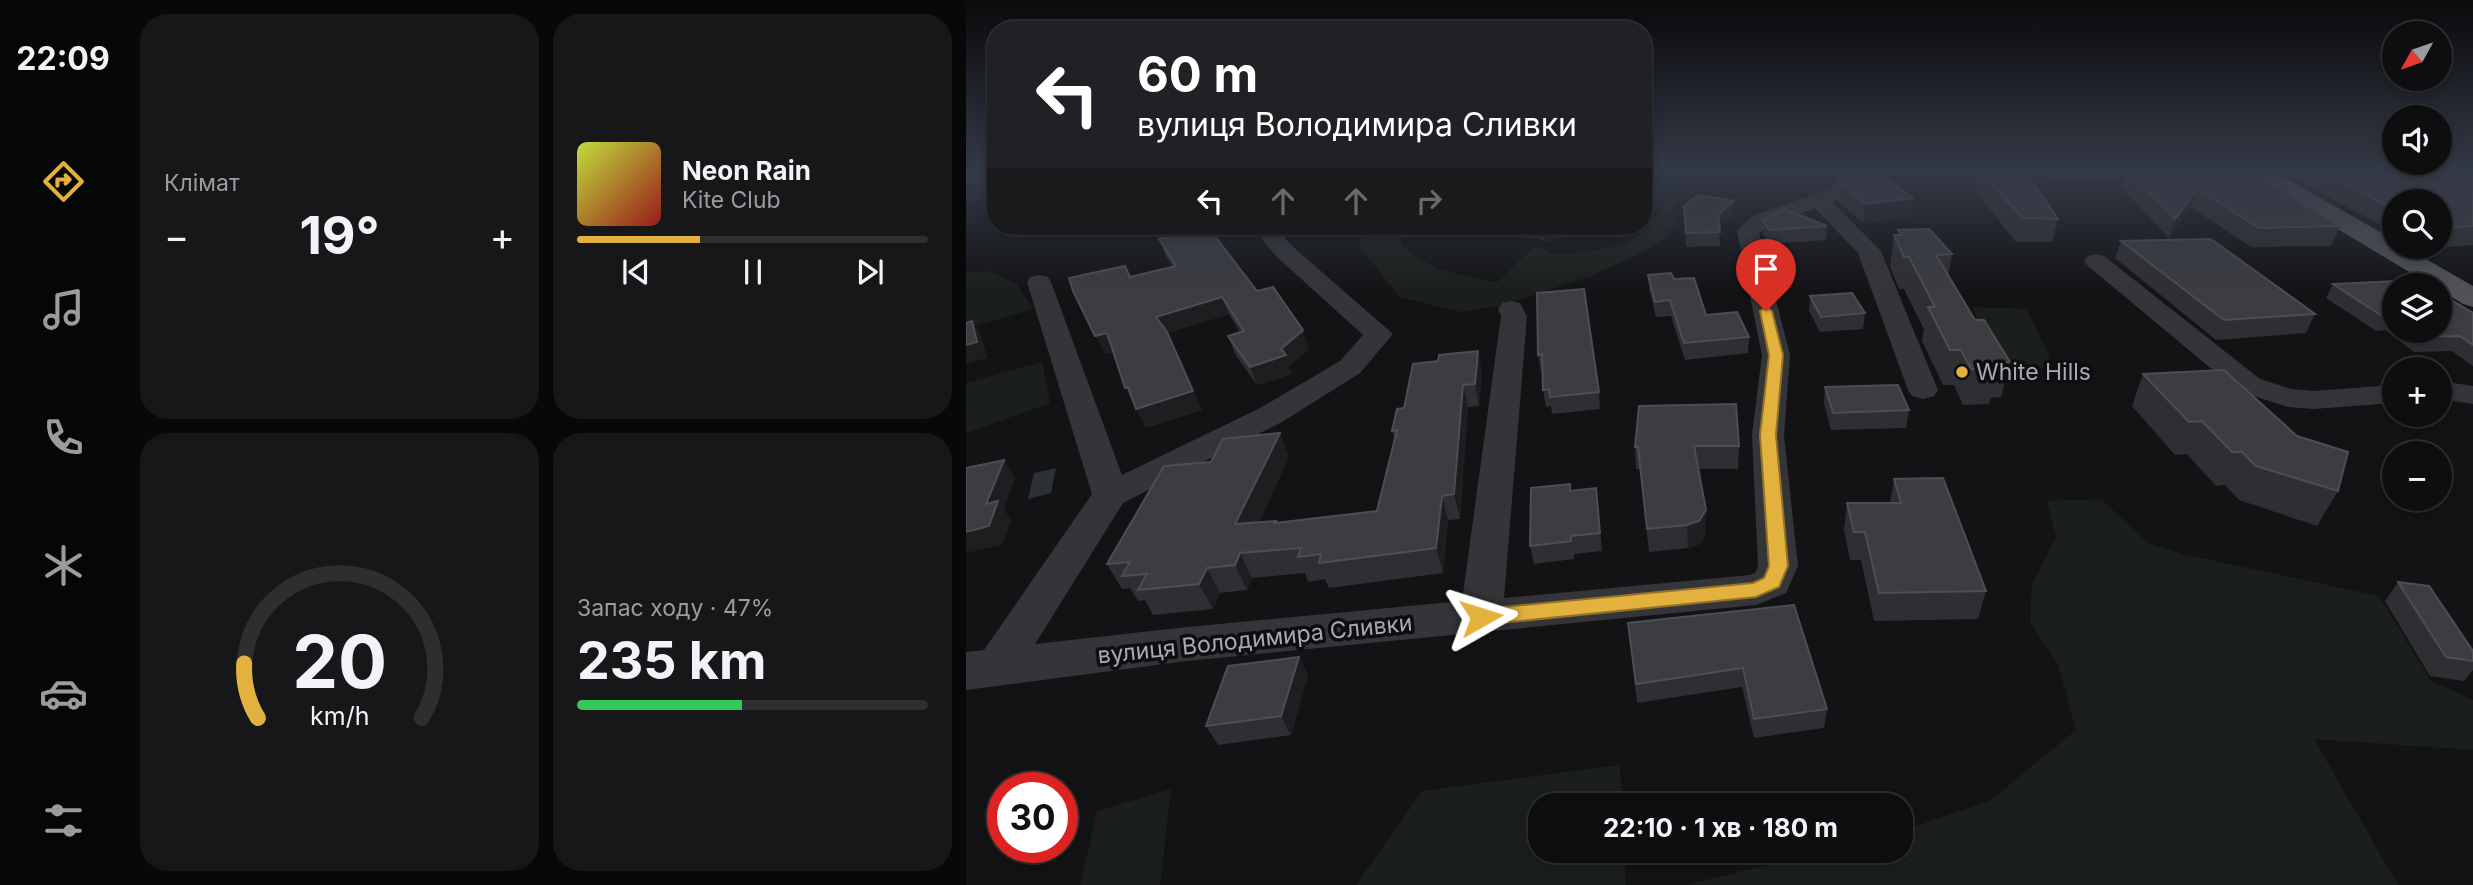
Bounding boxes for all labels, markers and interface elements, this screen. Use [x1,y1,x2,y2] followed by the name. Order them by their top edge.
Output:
[2382,21,2452,91] north arrow
[2382,21,2452,511] map controls
[16,39,110,78] text: 22:09
[1137,45,1258,104] text: 60 m
[1022,49,1113,140] icon: left
[1137,105,1577,144] text: вулиця Володимира Сливки
[2382,105,2452,175] button: sound
[682,155,811,186] text: Neon Rain
[39,157,88,206] icon: directions
[164,169,240,197] text: Клімат
[1191,182,1229,220] icon: left
[1264,182,1302,220] icon: ahead
[1337,182,1375,220] icon: ahead
[1410,182,1448,220] icon: right
[682,186,781,214] text: Kite Club
[2382,189,2452,259] button: search
[299,204,380,267] text: 19°
[164,213,189,259] text: −
[490,213,515,259] text: +
[1736,239,1796,311] pin
[1747,250,1785,288] icon: arrive
[617,253,655,291] icon: previous
[734,253,772,291] icon: pause
[851,253,889,291] icon: next
[2382,273,2452,343] button: layers
[39,285,88,334] icon: music
[2382,357,2452,427] button: +
[1976,358,2091,386] place label: White Hills
[1954,364,1970,380] marker: White Hills
[39,413,88,462] icon: phone
[2382,441,2452,511] button: −
[39,541,88,590] icon: climate
[1444,580,1518,654] position arrow
[577,594,773,622] text: Запас ходу · 47%
[1096,609,1414,669] street label: вулиця Володимира Сливки
[292,617,387,706] text: 20
[577,629,767,692] text: 235 km
[39,669,88,718] icon: car
[310,701,369,731] text: km/h
[987,772,1078,863] speed limit sign: 30
[39,796,88,845] icon: filters
[1603,812,1838,843] text: 22:10 · 1 хв · 180 m

